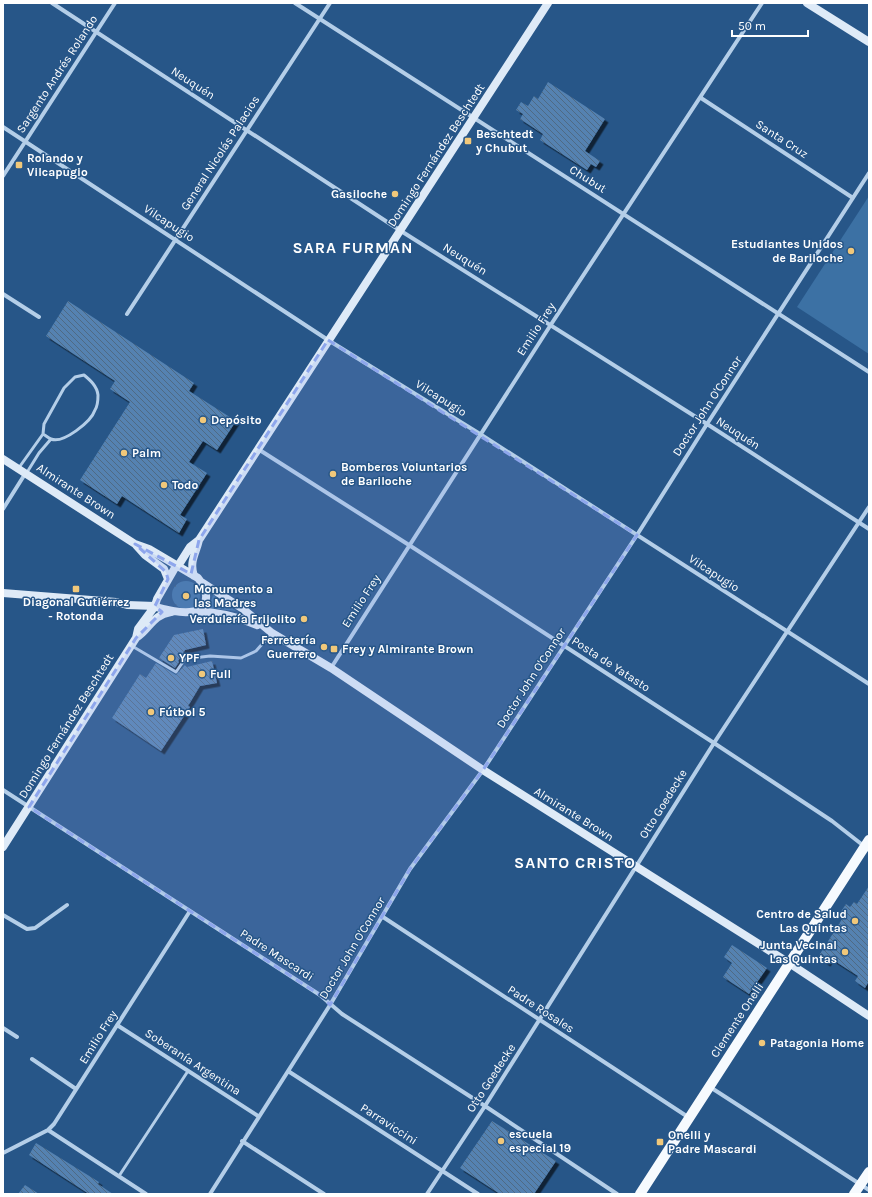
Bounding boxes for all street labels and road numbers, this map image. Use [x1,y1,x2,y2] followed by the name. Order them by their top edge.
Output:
[14,12,100,136] street label: Sargento Andrés Rolando
[169,64,217,102] street label: Neuquén
[384,80,488,229] street label: Domingo Fernández Beschtedt
[178,93,262,213] street label: General Nicolás Palacios
[753,117,811,161] street label: Santa Cruz
[567,162,609,196] street label: Chubut
[141,201,197,245] street label: Vilcapugio
[440,240,490,278] street label: Neuquén
[514,300,559,358] street label: Emilio Frey
[669,353,745,459] street label: Doctor John O'Connor
[413,377,469,419] street label: Vilcapugio
[714,414,762,452] street label: Neuquén
[34,460,118,522] street label: Almirante Brown
[686,551,742,595] street label: Vilcapugio
[339,572,384,630] street label: Emilio Frey
[493,625,569,731] street label: Doctor John O'Connor
[569,633,653,695] street label: Posta de Yatasto
[16,651,117,801] street label: Domingo Fernández Beschtedt
[636,767,690,841] street label: Otto Goedecke
[532,784,616,844] street label: Almirante Brown
[316,894,388,1001] street label: Doctor John O'Connor
[238,926,316,984] street label: Padre Mascardi
[708,980,766,1060] street label: Clemente Onelli
[505,982,577,1036] street label: Padre Rosales
[76,1007,120,1066] street label: Emilio Frey
[142,1026,244,1098] street label: Soberanía Argentina
[464,1041,518,1115] street label: Otto Goedecke
[358,1100,420,1148] street label: Parraviccini

